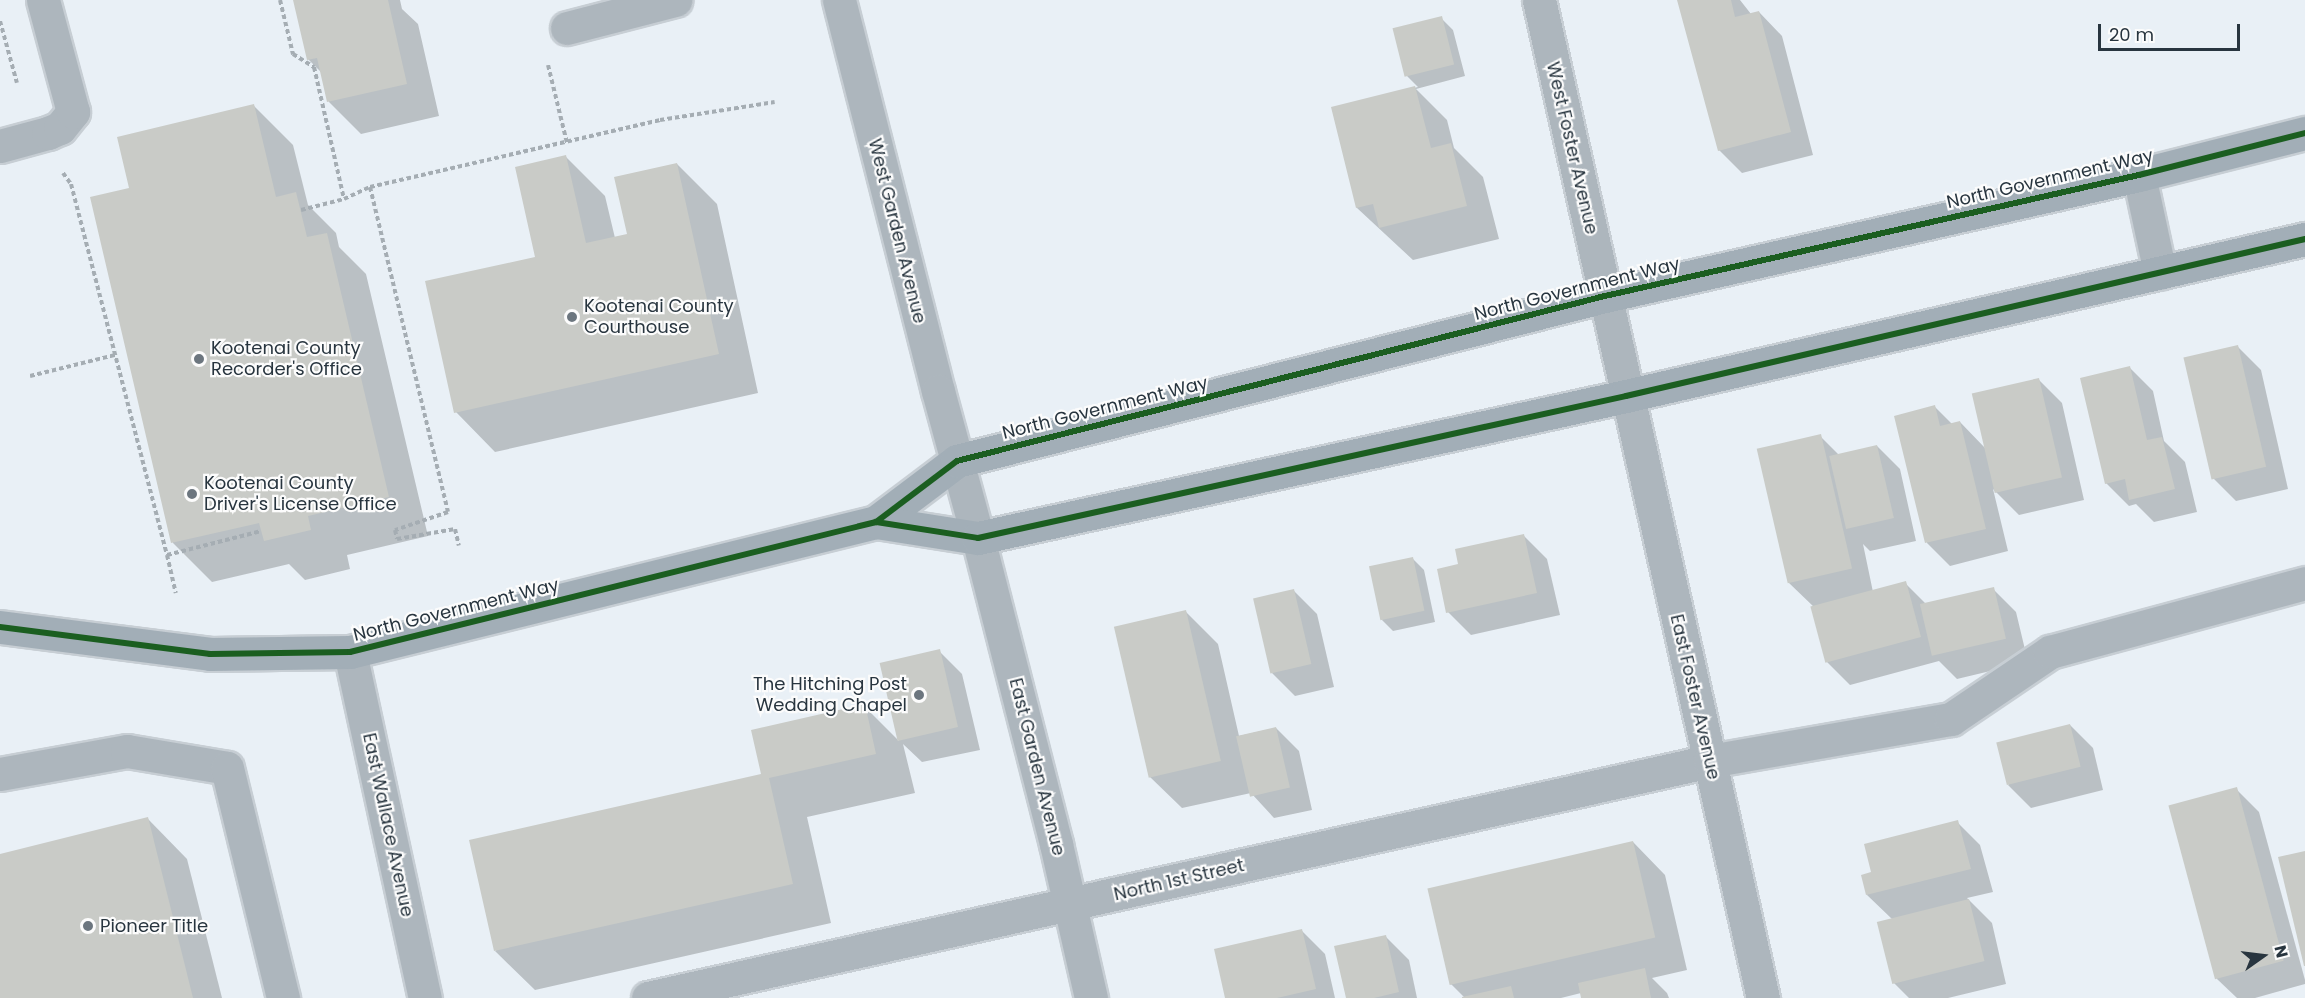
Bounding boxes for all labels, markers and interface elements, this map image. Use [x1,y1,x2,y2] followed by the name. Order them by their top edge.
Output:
[2101,12,2244,50] scale bar
[2109,22,2154,47] text: 20 m
[1542,60,1602,236] street label: West Foster Avenue
[864,136,930,326] street label: West Garden Avenue
[1945,145,2155,213] street label: North Government Way
[1472,253,1682,325] street label: North Government Way
[584,296,734,338] place label: Kootenai County Courthouse
[565,310,579,324] marker: Kootenai County Courthouse
[211,338,362,380] place label: Kootenai County Recorder's Office
[192,352,206,366] marker: Kootenai County Recorder's Office
[1000,372,1210,444] street label: North Government Way
[204,473,397,516] place label: Kootenai County Driver's License Office
[185,487,199,501] marker: Kootenai County Driver's License Office
[351,574,561,646] street label: North Government Way
[1665,612,1725,782] street label: East Foster Avenue
[753,674,907,716] place label: The Hitching Post Wedding Chapel
[1004,676,1070,858] street label: East Garden Avenue
[912,688,926,702] marker: The Hitching Post Wedding Chapel
[358,731,418,919] street label: East Wallace Avenue
[1112,855,1246,905] street label: North 1st Street
[100,915,208,937] place label: Pioneer Title
[81,919,95,933] marker: Pioneer Title
[2233,926,2293,986] north arrow
[2268,943,2294,960] text: N

